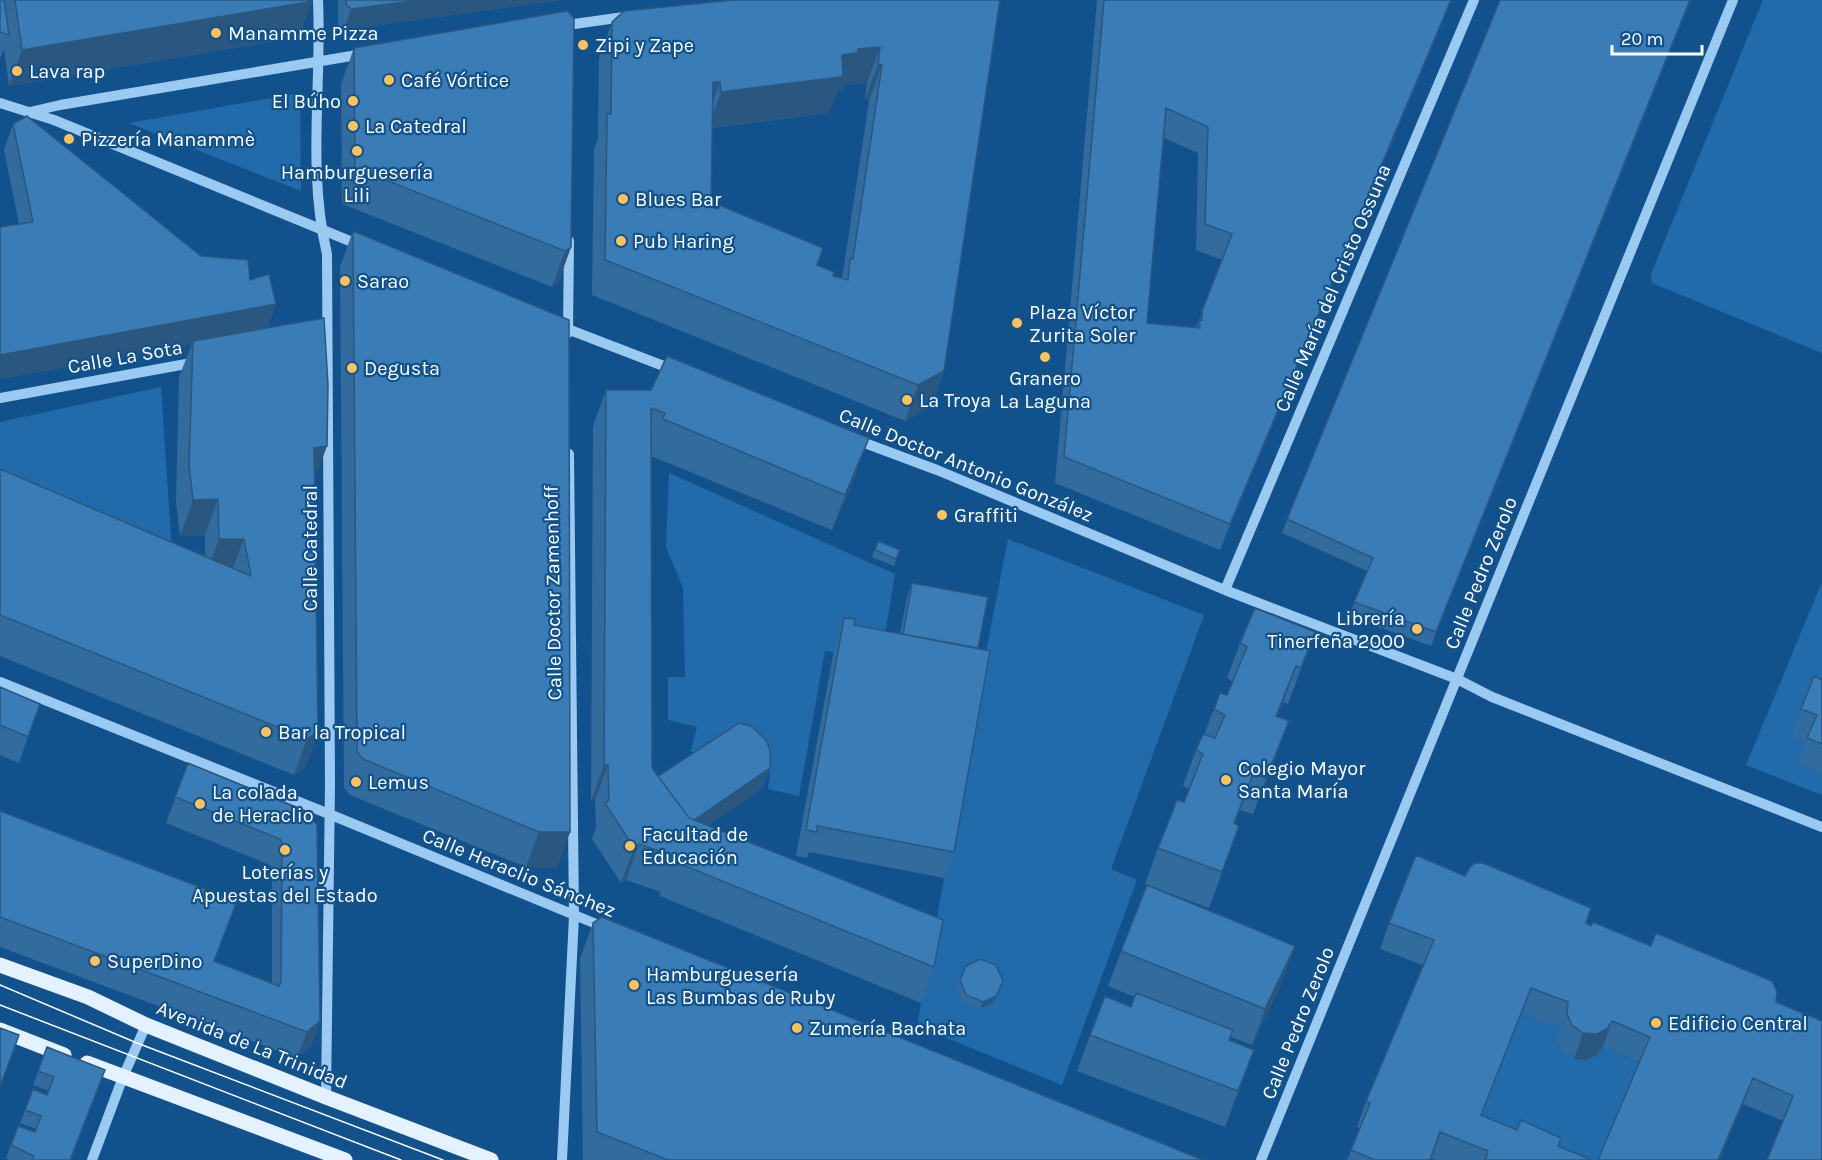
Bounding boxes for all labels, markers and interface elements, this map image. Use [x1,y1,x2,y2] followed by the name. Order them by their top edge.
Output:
[1612,18,1702,56] scale bar
[228,22,379,45] place label: Manamme Pizza
[209,26,223,40] marker: Manamme Pizza
[1621,28,1663,50] text: 20 m
[595,34,694,57] place label: Zipi y Zape
[576,38,590,52] marker: Zipi y Zape
[29,60,105,83] place label: Lava rap
[10,64,24,78] marker: Lava rap
[401,69,509,92] place label: Café Vórtice
[382,73,396,87] marker: Café Vórtice
[272,90,341,113] place label: El Búho
[346,94,360,108] marker: El Búho
[365,115,467,138] place label: La Catedral
[346,119,360,133] marker: La Catedral
[81,128,255,151] place label: Pizzería Manammè
[62,132,76,146] marker: Pizzería Manammè
[350,144,364,158] marker: Hamburguesería Lili
[281,161,433,207] place label: Hamburguesería Lili
[1270,161,1396,415] street label: Calle María del Cristo Ossuna
[635,188,722,211] place label: Blues Bar
[616,192,630,206] marker: Blues Bar
[633,230,734,253] place label: Pub Haring
[614,234,628,248] marker: Pub Haring
[357,270,409,293] place label: Sarao
[338,274,352,288] marker: Sarao
[1029,301,1136,347] place label: Plaza Víctor Zurita Soler
[1010,316,1024,330] marker: Plaza Víctor Zurita Soler
[66,336,184,378] street label: Calle La Sota
[1038,350,1052,364] marker: Granero La Laguna
[364,357,440,380] place label: Degusta
[345,361,359,375] marker: Degusta
[999,367,1091,413] place label: Granero La Laguna
[919,389,991,412] place label: La Troya
[900,393,914,407] marker: La Troya
[836,403,1096,527] street label: Calle Doctor Antonio González
[299,485,322,611] street label: Calle Catedral
[540,485,566,701] street label: Calle Doctor Zamenhoff
[1440,493,1522,653] street label: Calle Pedro Zerolo
[954,504,1018,527] place label: Graffiti
[935,508,949,522] marker: Graffiti
[1267,607,1405,653] place label: Librería Tinerfeña 2000
[1410,622,1424,636] marker: Librería Tinerfeña 2000
[278,721,406,744] place label: Bar la Tropical
[259,725,273,739] marker: Bar la Tropical
[1238,757,1366,803] place label: Colegio Mayor Santa María
[368,771,429,794] place label: Lemus
[1219,773,1233,787] marker: Colegio Mayor Santa María
[349,775,363,789] marker: Lemus
[212,781,314,827] place label: La colada de Heraclio
[193,797,207,811] marker: La colada de Heraclio
[642,823,748,869] place label: Facultad de Educación
[419,824,619,922] street label: Calle Heraclio Sánchez
[623,839,637,853] marker: Facultad de Educación
[278,843,292,857] marker: Loterías y Apuestas del Estado
[192,861,378,907] place label: Loterías y Apuestas del Estado
[1257,943,1339,1103] street label: Calle Pedro Zerolo
[107,950,203,973] place label: SuperDino
[88,954,102,968] marker: SuperDino
[646,963,835,1009] place label: Hamburguesería Las Bumbas de Ruby
[627,978,641,992] marker: Hamburguesería Las Bumbas de Ruby
[153,996,351,1094] street label: Avenida de La Trinidad
[1668,1012,1808,1035] place label: Edificio Central
[1649,1016,1663,1030] marker: Edificio Central
[809,1017,966,1040] place label: Zumería Bachata
[790,1021,804,1035] marker: Zumería Bachata

